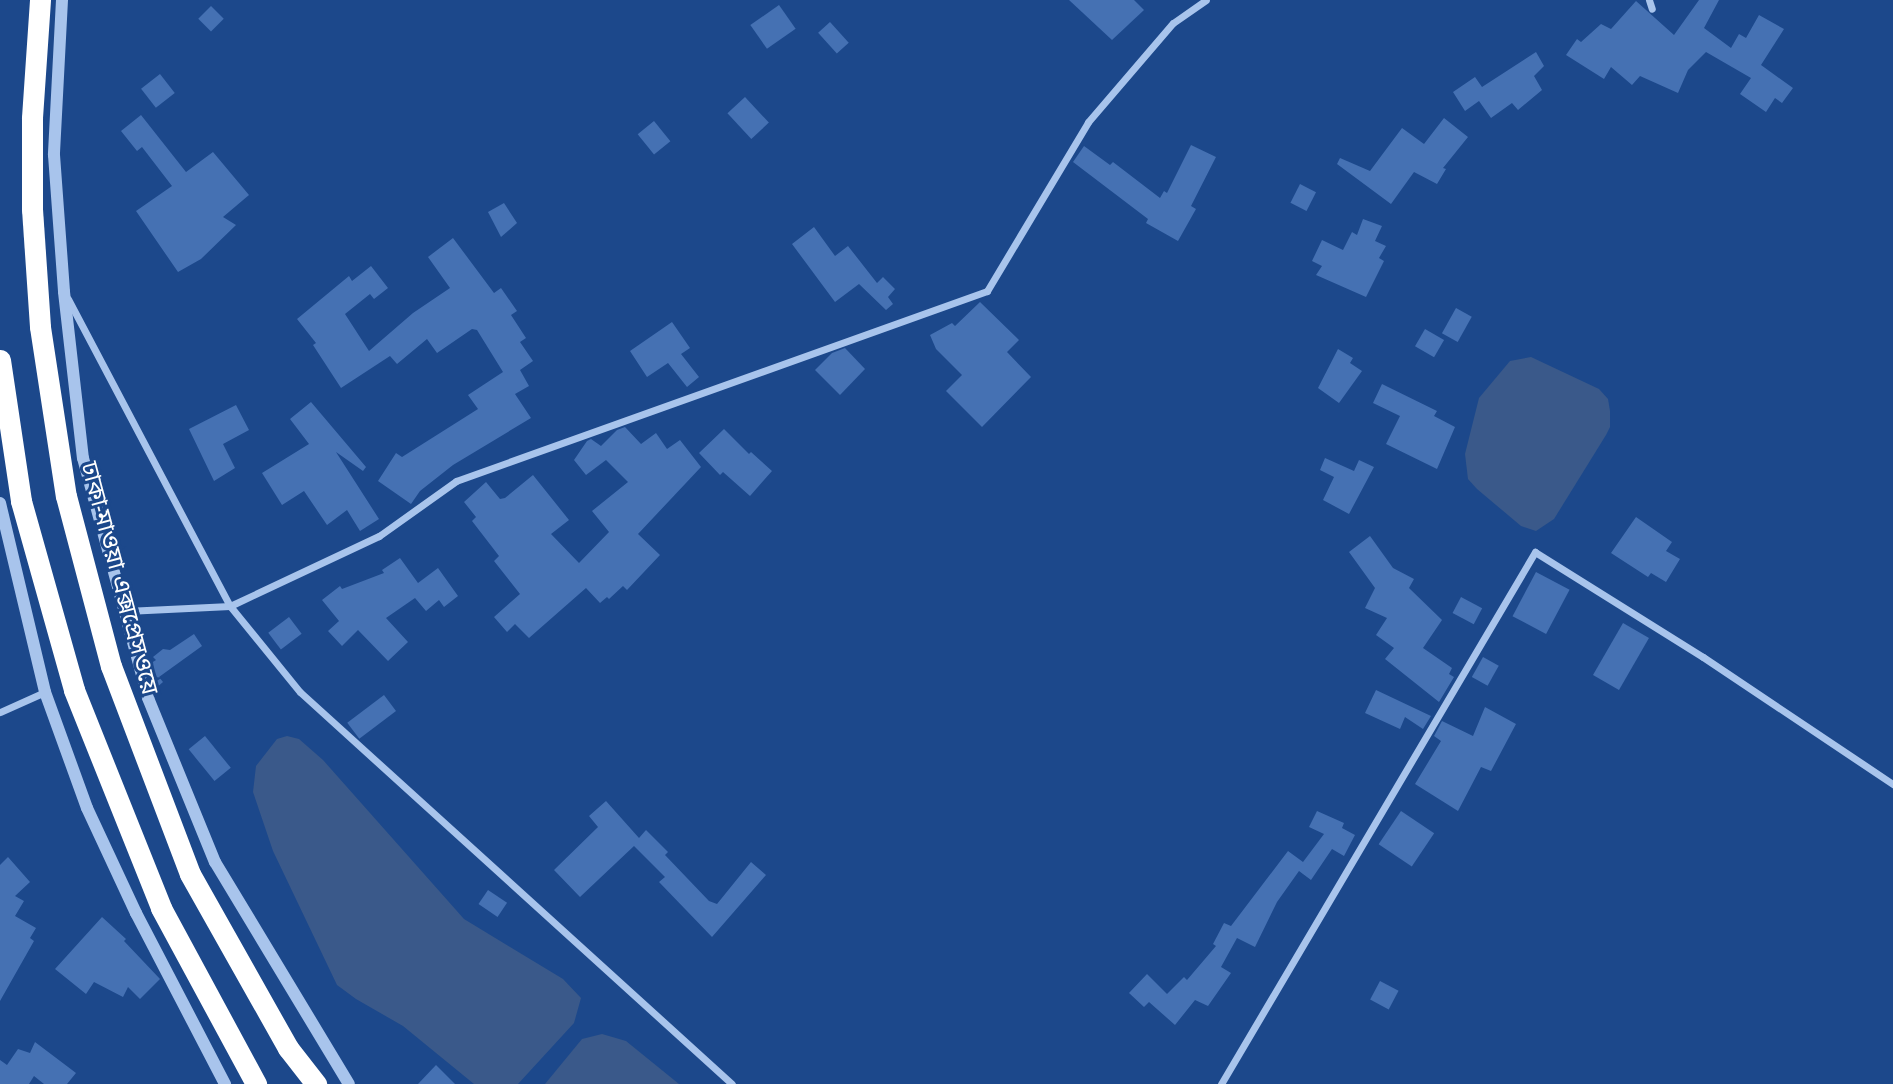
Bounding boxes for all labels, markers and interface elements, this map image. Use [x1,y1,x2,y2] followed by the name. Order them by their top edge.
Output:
[75,458,165,698] street label: ঢাকা-মাওয়া এক্সপ্রেসওয়ে

